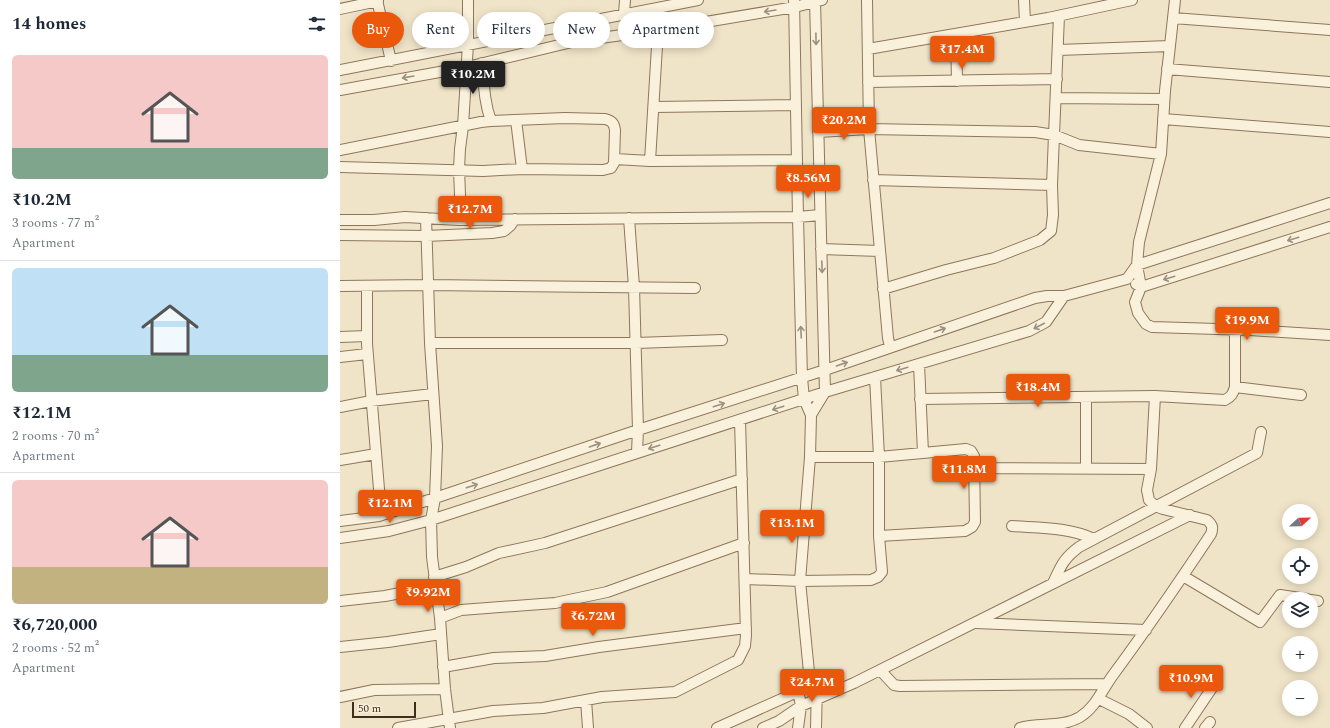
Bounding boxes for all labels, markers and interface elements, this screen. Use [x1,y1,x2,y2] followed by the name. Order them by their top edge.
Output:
[764,7,777,15] one-way arrow
[12,11,86,37] text: 14 homes
[352,12,404,48] chip: Buy
[412,12,469,48] chip: Rent
[477,12,545,48] chip: Filters
[553,12,610,48] chip: New
[618,12,714,48] chip: Apartment
[306,13,328,35] icon: filters
[812,32,820,45] one-way arrow
[929,36,995,70] pin: ₹17.4M
[939,39,985,59] text: ₹17.4M
[440,61,506,95] pin: ₹10.2M
[450,64,496,84] text: ₹10.2M
[402,74,415,82] one-way arrow
[134,81,206,153] icon: home
[811,107,877,141] pin: ₹20.2M
[821,110,867,130] text: ₹20.2M
[775,165,841,199] pin: ₹8.56M
[785,168,831,188] text: ₹8.56M
[12,187,72,213] text: ₹10.2M
[437,196,503,230] pin: ₹12.7M
[447,199,493,219] text: ₹12.7M
[12,213,99,233] text: 3 rooms · 77 m²
[12,233,75,253] text: Apartment
[1286,236,1299,243] one-way arrow
[818,260,826,273] one-way arrow
[1162,275,1175,282] one-way arrow
[134,294,206,366] icon: home
[1214,307,1280,341] pin: ₹19.9M
[1224,310,1270,330] text: ₹19.9M
[1034,323,1046,330] one-way arrow
[797,326,804,339] one-way arrow
[933,326,945,334] one-way arrow
[835,360,848,367] one-way arrow
[896,366,909,373] one-way arrow
[1005,374,1071,408] pin: ₹18.4M
[1015,377,1061,397] text: ₹18.4M
[12,400,72,426] text: ₹12.1M
[712,400,724,408] one-way arrow
[772,404,784,412] one-way arrow
[12,426,99,446] text: 2 rooms · 70 m²
[588,441,601,448] one-way arrow
[648,444,661,451] one-way arrow
[12,446,75,466] text: Apartment
[931,456,997,490] pin: ₹11.8M
[941,459,987,479] text: ₹11.8M
[465,482,478,489] one-way arrow
[357,490,423,524] pin: ₹12.1M
[367,493,413,513] text: ₹12.1M
[1282,504,1318,540] north arrow
[1282,504,1318,716] map controls
[134,506,206,578] icon: home
[759,510,825,544] pin: ₹13.1M
[769,513,815,533] text: ₹13.1M
[1282,548,1318,584] button: locate
[395,579,461,613] pin: ₹9.92M
[405,582,451,602] text: ₹9.92M
[1282,592,1318,628] button: layers
[560,603,626,637] pin: ₹6.72M
[570,606,616,626] text: ₹6.72M
[12,612,97,638] text: ₹6,720,000
[1282,636,1318,672] button: +
[12,638,99,658] text: 2 rooms · 52 m²
[12,658,75,678] text: Apartment
[1158,665,1224,699] pin: ₹10.9M
[1168,668,1214,688] text: ₹10.9M
[779,669,845,703] pin: ₹24.7M
[789,672,835,692] text: ₹24.7M
[1282,680,1318,716] button: −
[352,700,416,719] scale bar
[358,700,381,717] text: 50 m

